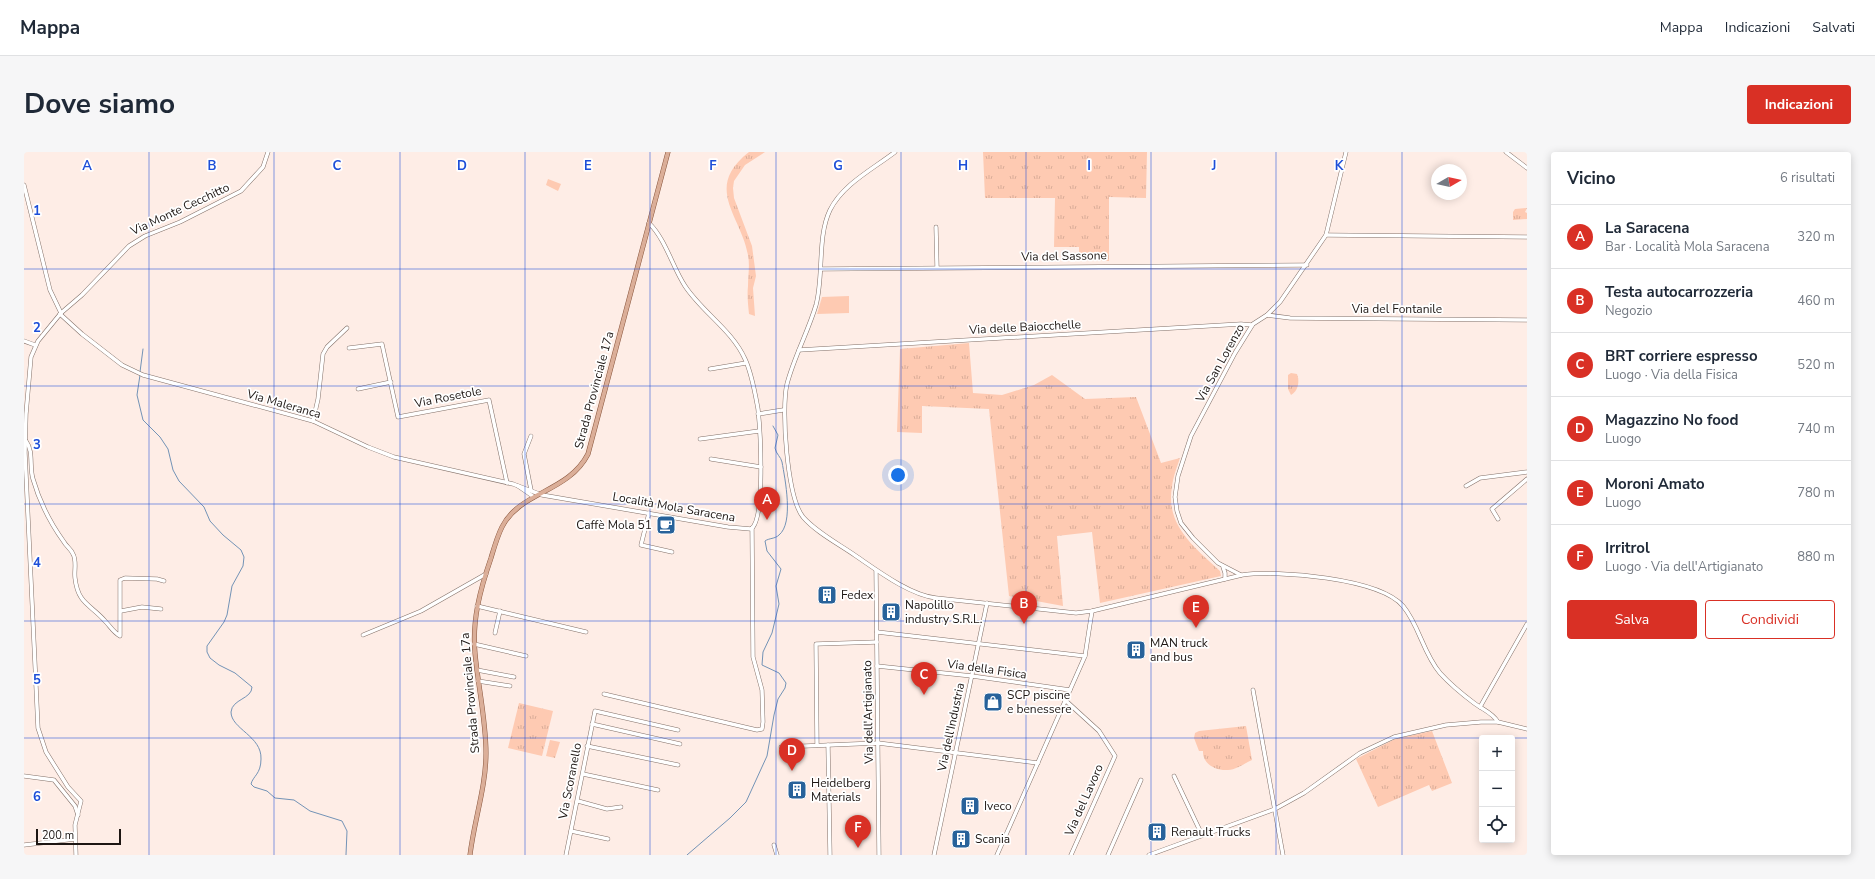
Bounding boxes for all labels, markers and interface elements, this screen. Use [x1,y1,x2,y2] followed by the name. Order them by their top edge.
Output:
[20,15,80,41] text: Mappa
[1660,18,1703,37] text: Mappa
[1725,18,1790,37] text: Indicazioni
[1812,18,1855,37] text: Salvati
[24,85,175,123] text: Dove siamo
[1747,85,1851,124] button: Indicazioni
[82,157,92,175] text: A
[208,157,217,175] text: B
[333,157,342,175] text: C
[457,157,467,175] text: D
[584,157,592,175] text: E
[709,157,717,175] text: F
[833,157,843,175] text: G
[958,157,968,175] text: H
[1087,157,1091,175] text: I
[1211,157,1216,175] text: J
[1335,157,1344,175] text: K
[1431,164,1467,200] north arrow
[1567,167,1616,190] text: Vicino
[1780,169,1835,187] text: 6 risultati
[127,179,232,239] street label: Via Monte Cecchitto
[33,202,41,220] text: 1
[1605,218,1689,238] text: La Saracena
[1575,228,1585,246] text: A
[1797,228,1835,246] text: 320 m
[1605,238,1770,256] text: Bar · Località Mola Saracena
[1020,247,1107,265] street label: Via del Sassone
[1605,282,1753,302] text: Testa autocarrozzeria
[1576,292,1584,310] text: B
[1797,292,1835,310] text: 460 m
[1351,301,1442,317] street label: Via del Fontanile
[1605,302,1653,320] text: Negozio
[968,316,1081,338] street label: Via delle Baiocchelle
[33,319,41,337] text: 2
[1191,321,1248,406] street label: Via San Lorenzo
[571,329,617,451] street label: Strada Provinciale 17a
[1605,346,1758,366] text: BRT corriere espresso
[1576,356,1584,374] text: C
[1797,356,1835,374] text: 520 m
[1605,366,1738,384] text: Luogo · Via della Fisica
[412,383,483,412] street label: Via Rosetole
[244,386,323,422] street label: Via Maleranca
[1605,410,1738,430] text: Magazzino No food
[1575,420,1585,438] text: D
[1797,420,1835,438] text: 740 m
[1605,430,1641,448] text: Luogo
[33,436,41,454] text: 3
[888,465,908,485] your location
[1605,474,1705,494] text: Moroni Amato
[1576,484,1584,502] text: E
[1797,484,1835,502] text: 780 m
[754,487,780,520] pin: A
[611,488,737,526] street label: Località Mola Saracena
[1605,494,1641,512] text: Luogo
[655,514,677,536] cafe icon: Caffè Mola 51
[576,517,652,533] place label: Caffè Mola 51
[1605,538,1650,558] text: Irritrol
[1576,548,1584,566] text: F
[1797,548,1835,566] text: 880 m
[33,554,41,572] text: 4
[1605,558,1763,576] text: Luogo · Via dell'Artigianato
[816,584,838,606] building icon: Fedex
[841,587,874,603] place label: Fedex
[1011,591,1037,624] pin: B
[1183,595,1209,628] pin: E
[905,597,982,627] place label: Napolillo industry S.R.L.
[1567,600,1697,639] button: Salva
[1705,600,1835,639] button: Condividi
[880,601,902,623] building icon: Napolillo industry S.R.L.
[457,632,483,754] street label: Strada Provinciale 17a
[1150,635,1209,665] place label: MAN truck and bus
[1125,639,1147,661] building icon: MAN truck and bus
[945,655,1028,683] street label: Via della Fisica
[859,660,877,765] street label: Via dell'Artigianato
[911,662,937,695] pin: C
[33,671,41,689] text: 5
[934,681,968,774] street label: Via dell'Industria
[1007,687,1072,717] place label: SCP piscine e benessere
[982,691,1004,713] shop icon: SCP piscine e benessere
[1479,735,1515,843] map controls
[1479,735,1515,771] button: +
[779,738,805,771] pin: D
[555,741,585,822] street label: Via Scoranello
[1061,761,1107,839] street label: Via del Lavoro
[1479,771,1515,807] button: −
[811,775,871,805] place label: Heidelberg Materials
[786,779,808,801] building icon: Heidelberg Materials
[33,788,41,806] text: 6
[959,795,981,817] building icon: Iveco
[984,798,1012,814] place label: Iveco
[1479,807,1515,843] button: locate
[845,815,871,848] pin: F
[1146,821,1168,843] building icon: Renault Trucks
[1171,824,1251,840] place label: Renault Trucks
[36,827,121,846] scale bar
[42,828,74,843] text: 200 m
[950,828,972,850] building icon: Scania
[975,831,1010,847] place label: Scania

